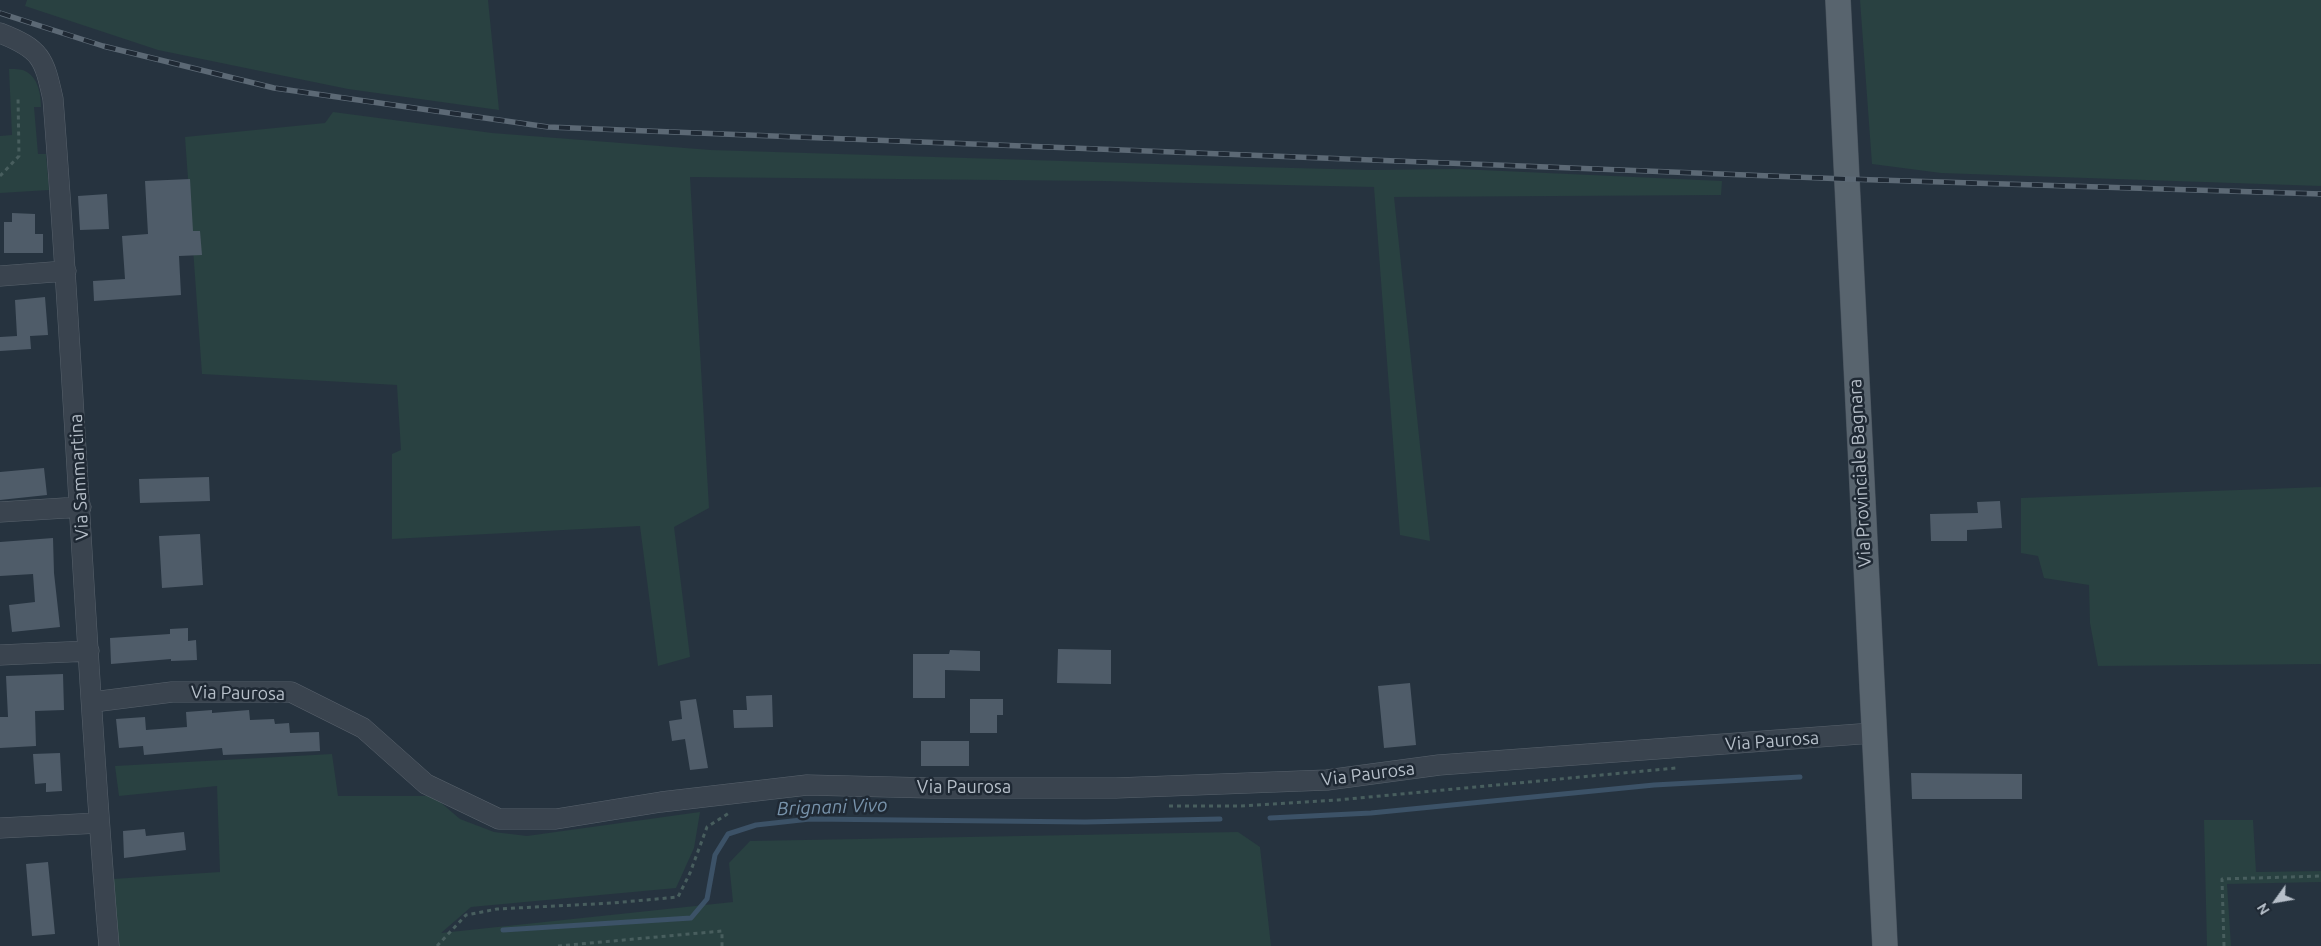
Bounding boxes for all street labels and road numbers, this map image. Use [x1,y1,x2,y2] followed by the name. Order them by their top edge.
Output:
[1844,378,1876,568] street label: Via Provinciale Bagnara
[65,413,93,541] street label: Via Sammartina
[191,681,285,705] street label: Via Paurosa
[1724,727,1820,755] street label: Via Paurosa
[1320,758,1416,790] street label: Via Paurosa
[917,776,1011,798] street label: Via Paurosa

